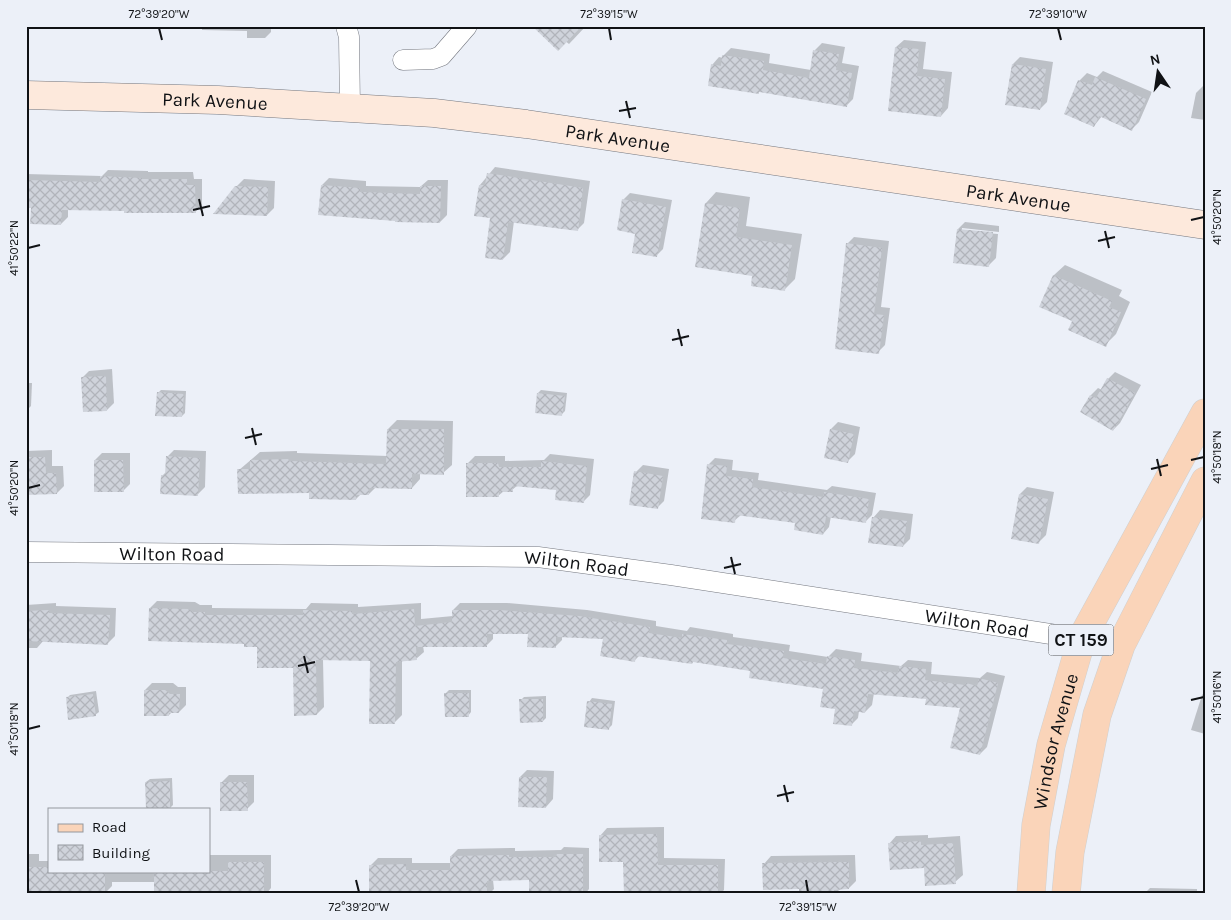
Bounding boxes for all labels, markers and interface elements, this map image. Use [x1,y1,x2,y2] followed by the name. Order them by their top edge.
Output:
[129,7,190,21] text: 72°39'20"W
[580,7,638,21] text: 72°39'15"W
[1029,7,1087,21] text: 72°39'10"W
[1134,48,1184,98] north arrow
[1148,50,1162,69] text: N
[162,89,268,115] street label: Park Avenue
[564,120,672,157] street label: Park Avenue
[964,180,1072,217] street label: Park Avenue
[1210,189,1224,245] text: 41°50'20"N
[7,220,21,276] text: 41°50'22"N
[1210,430,1224,484] text: 41°50'18"N
[7,460,21,516] text: 41°50'20"N
[119,543,225,566] street label: Wilton Road
[524,547,630,581] street label: Wilton Road
[923,605,1031,643] street label: Wilton Road
[1048,624,1114,656] road number: CT 159
[1029,671,1083,812] street label: Windsor Avenue
[1210,671,1224,723] text: 41°50'16"N
[7,702,21,756] text: 41°50'18"N
[48,808,210,872] legend
[92,818,127,836] text: Road
[92,844,150,862] text: Building
[329,900,390,914] text: 72°39'20"W
[779,900,837,914] text: 72°39'15"W

